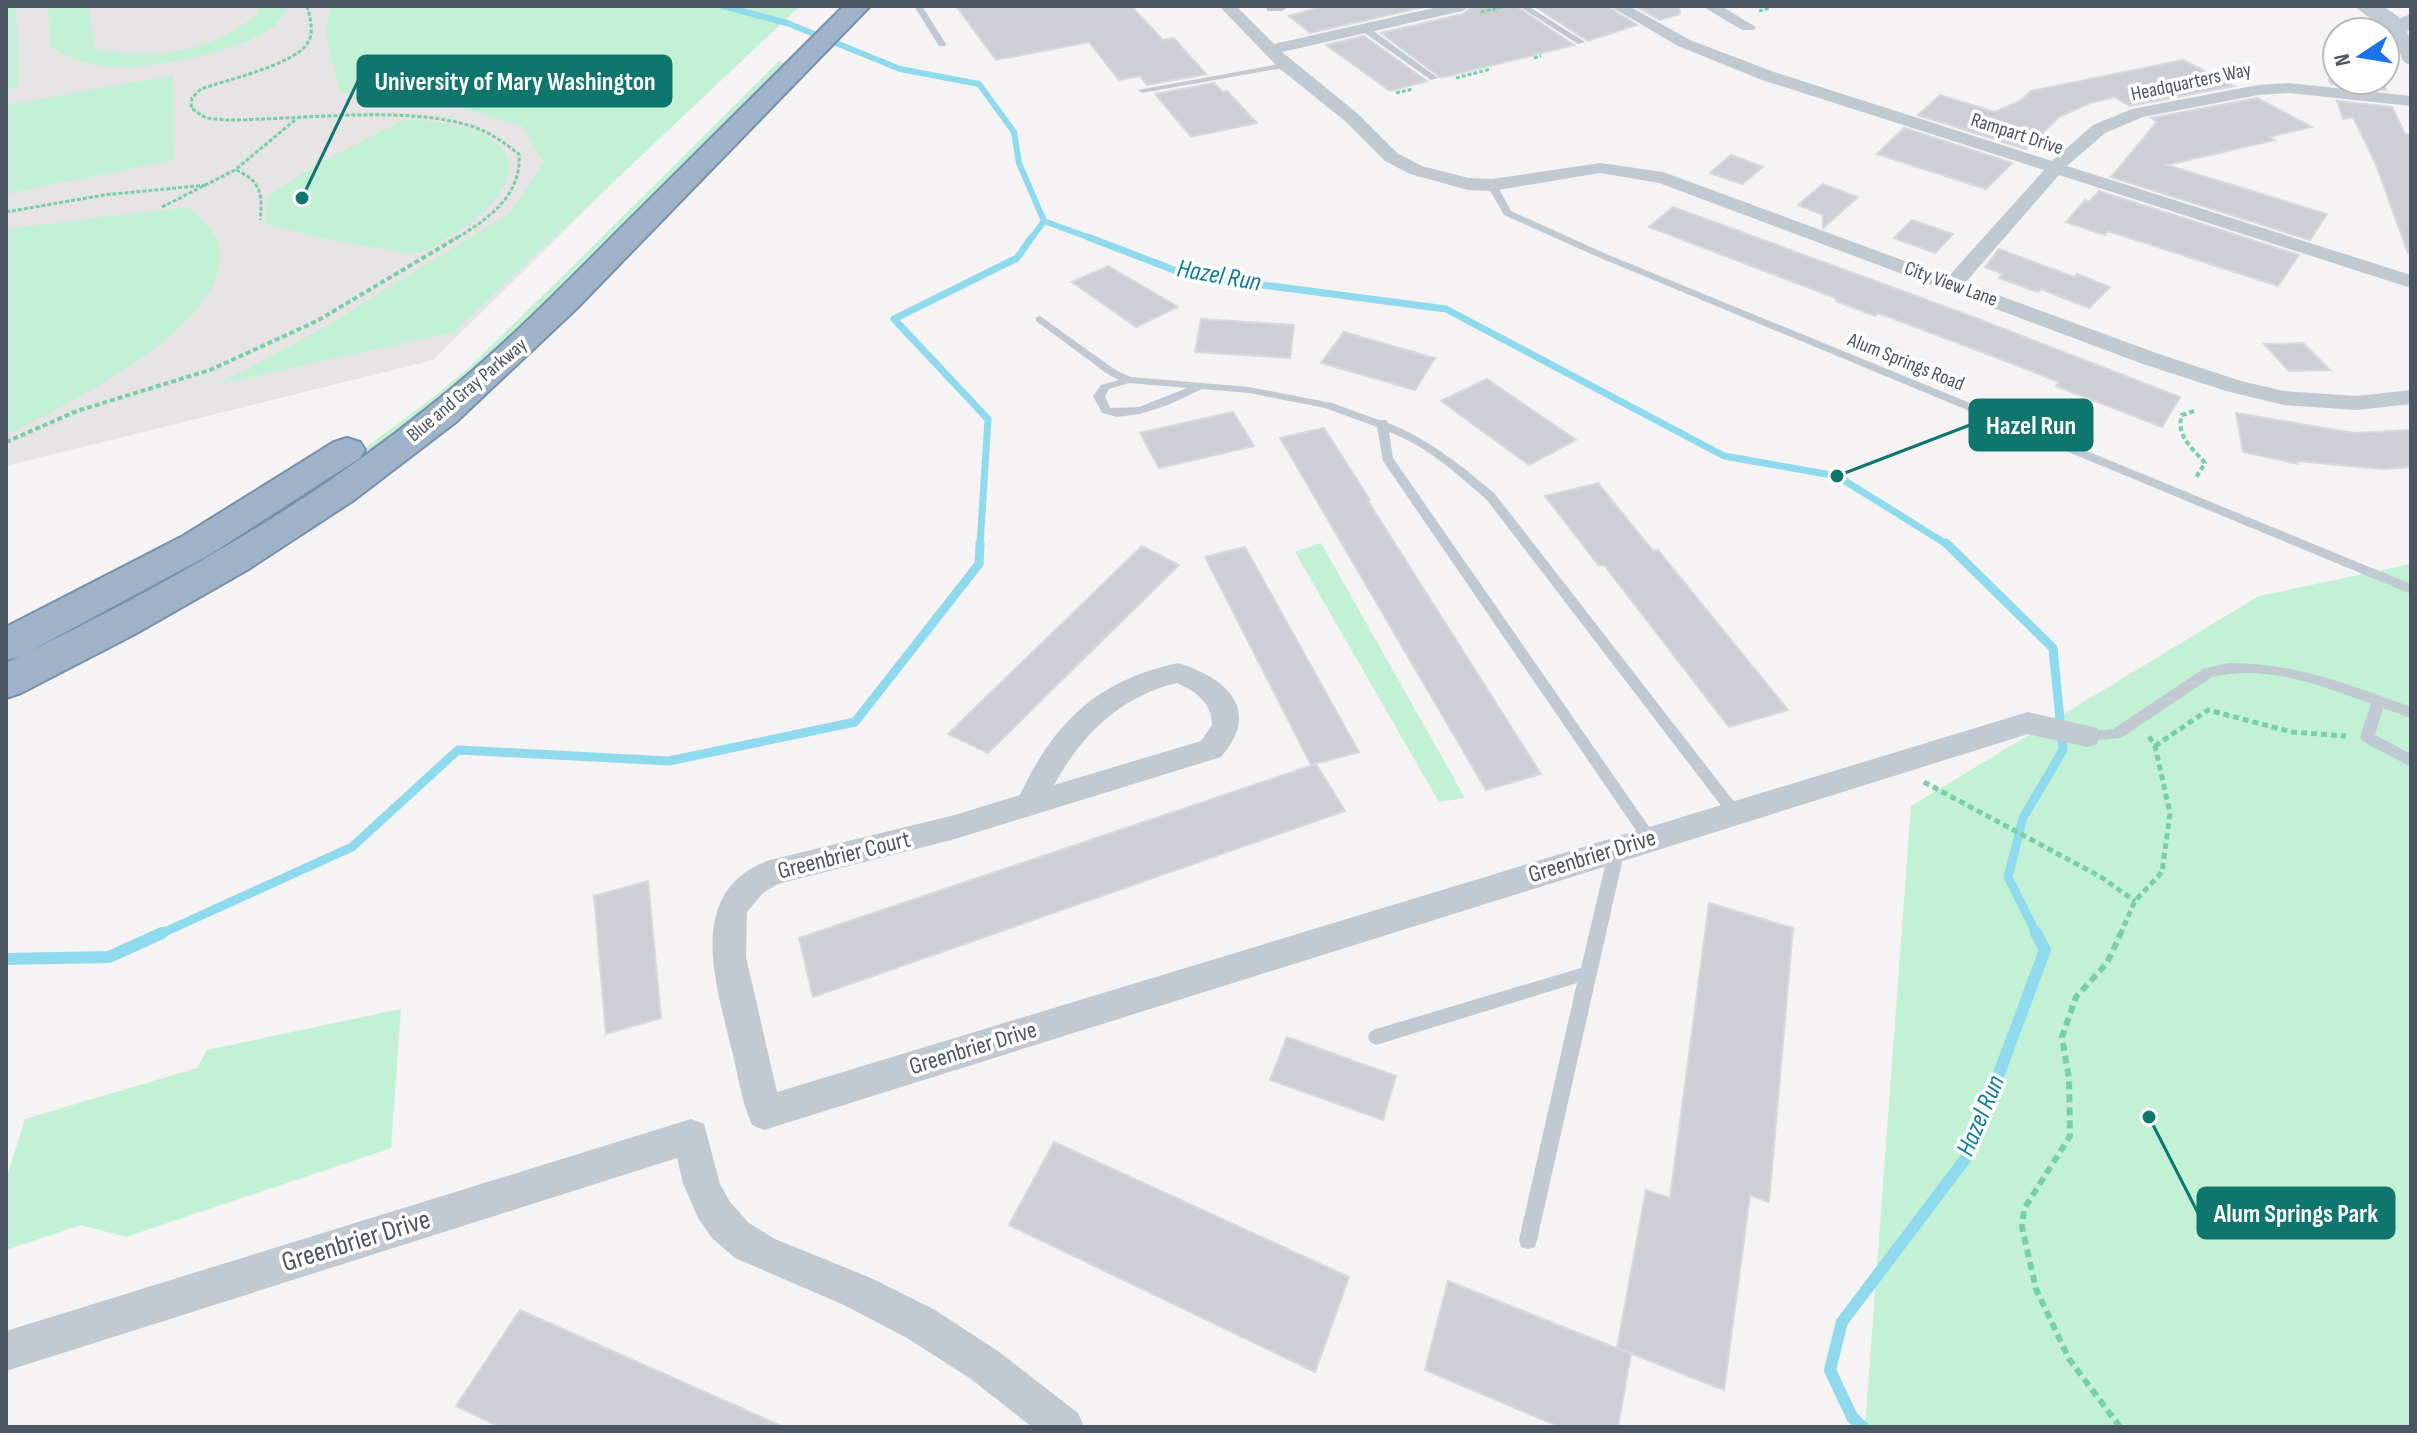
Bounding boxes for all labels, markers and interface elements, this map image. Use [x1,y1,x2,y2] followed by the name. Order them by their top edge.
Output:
[2321,16,2401,96] north arrow
[2328,51,2357,68] text: N
[358,56,671,106] callout: University of Mary Washington
[2129,58,2254,106] street label: Headquarters Way
[374,67,656,98] text: University of Mary Washington
[1968,108,2066,160] street label: Rampart Drive
[1175,253,1263,299] water label: Hazel Run
[1901,256,2001,312] street label: City View Lane
[1843,327,1968,396] street label: Alum Springs Road
[402,333,532,447] street label: Blue and Gray Parkway
[1970,400,2092,450] callout: Hazel Run
[1986,411,2076,442] text: Hazel Run
[1525,823,1659,889] street label: Greenbrier Drive
[775,825,913,885] street label: Greenbrier Court
[906,1015,1040,1081] street label: Greenbrier Drive
[1950,1071,2012,1161] water label: Hazel Run
[2198,1188,2394,1238] callout: Alum Springs Park
[2213,1199,2378,1230] text: Alum Springs Park
[278,1203,434,1279] street label: Greenbrier Drive

